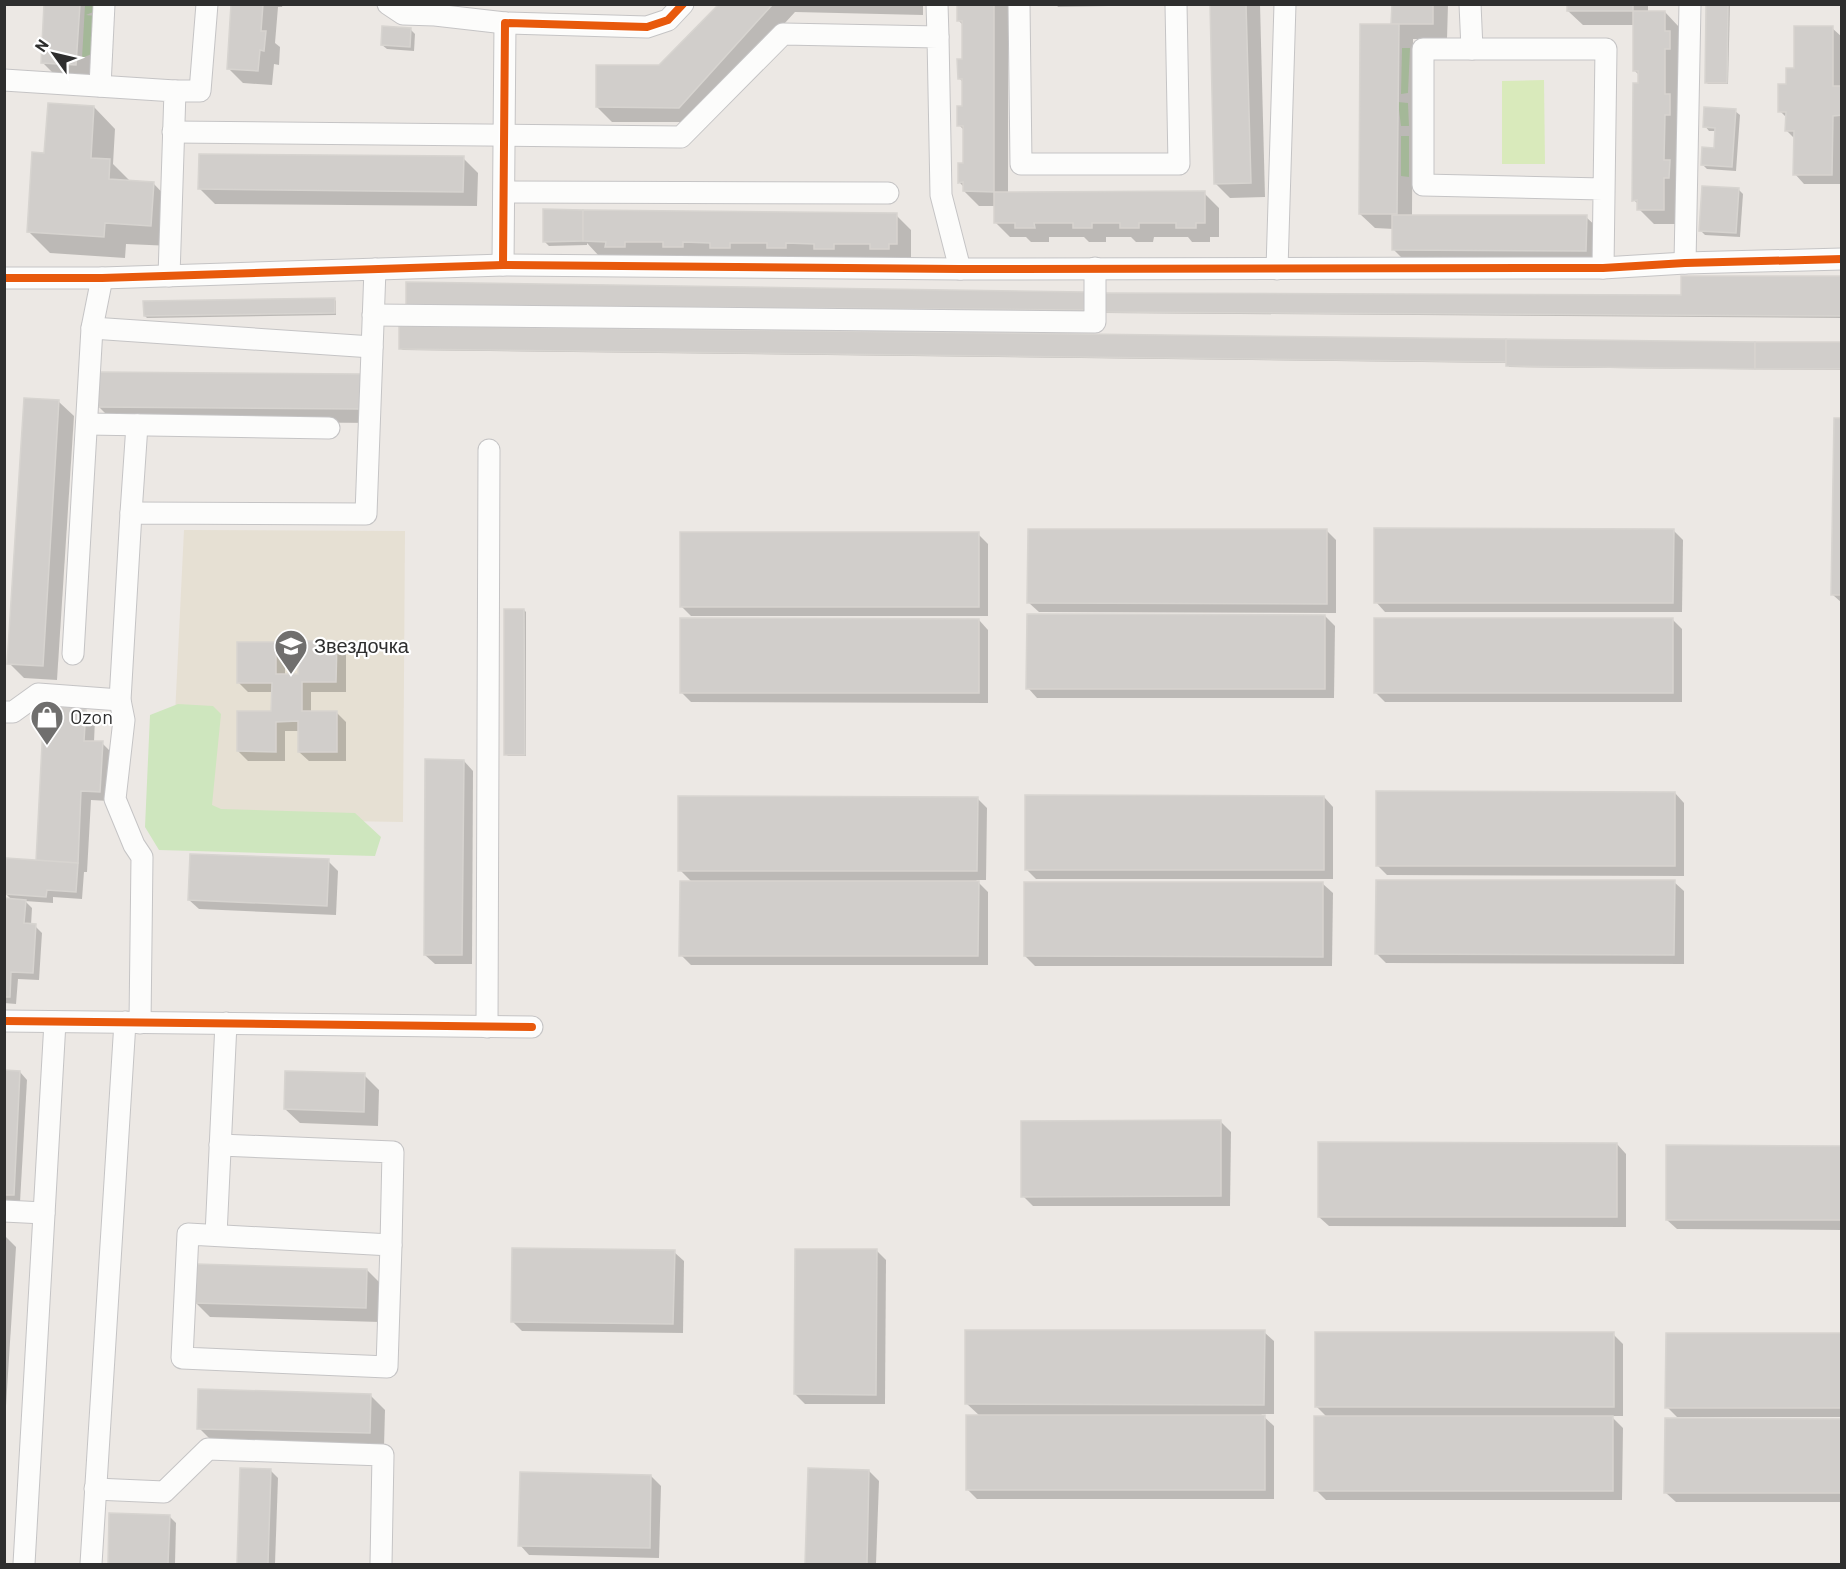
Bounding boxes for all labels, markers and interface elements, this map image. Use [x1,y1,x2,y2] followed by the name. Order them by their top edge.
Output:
[24,24,84,84] north arrow
[30,36,52,55] text: N
[273,628,309,675] school or university icon: Звездочка
[314,633,410,657] place label: Звездочка
[29,699,65,746] shop icon: Ozon
[70,704,113,728] place label: Ozon

